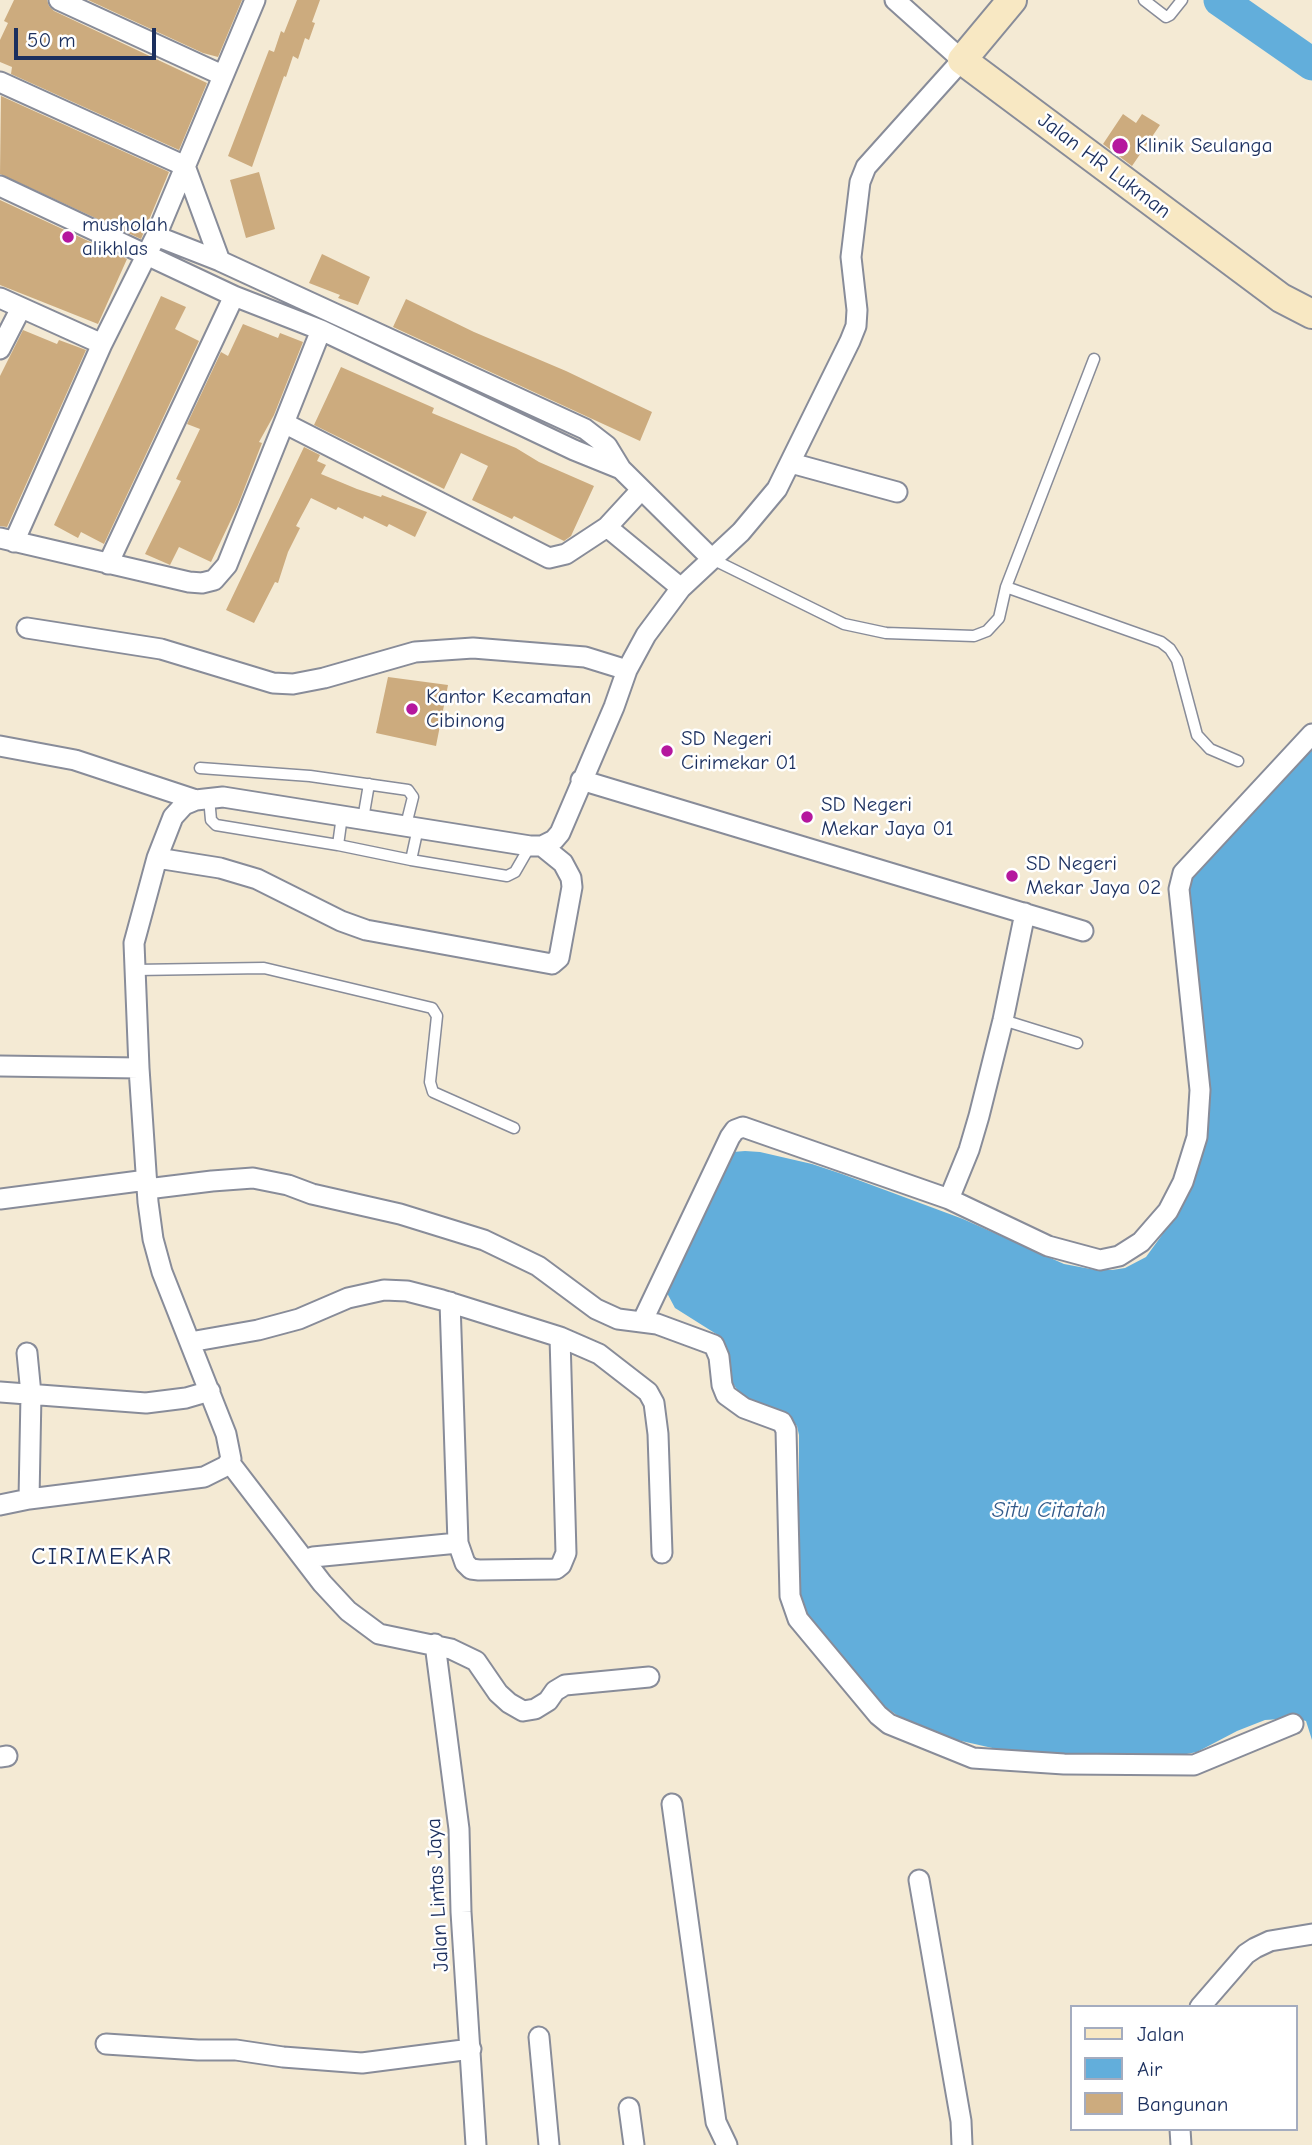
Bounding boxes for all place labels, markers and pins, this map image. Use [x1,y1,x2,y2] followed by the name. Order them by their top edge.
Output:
[1136,133,1273,159] place label: Klinik Seulanga
[1110,136,1130,156] marker: Klinik Seulanga
[82,212,168,262] place label: musholah alikhlas
[60,229,76,245] marker: musholah alikhlas
[426,684,591,734] place label: Kantor Kecamatan Cibinong
[404,701,420,717] marker: Kantor Kecamatan Cibinong
[681,726,797,776] place label: SD Negeri Cirimekar 01
[659,743,675,759] marker: SD Negeri Cirimekar 01
[821,792,953,842] place label: SD Negeri Mekar Jaya 01
[799,809,815,825] marker: SD Negeri Mekar Jaya 01
[1026,851,1161,901] place label: SD Negeri Mekar Jaya 02
[1004,868,1020,884] marker: SD Negeri Mekar Jaya 02

